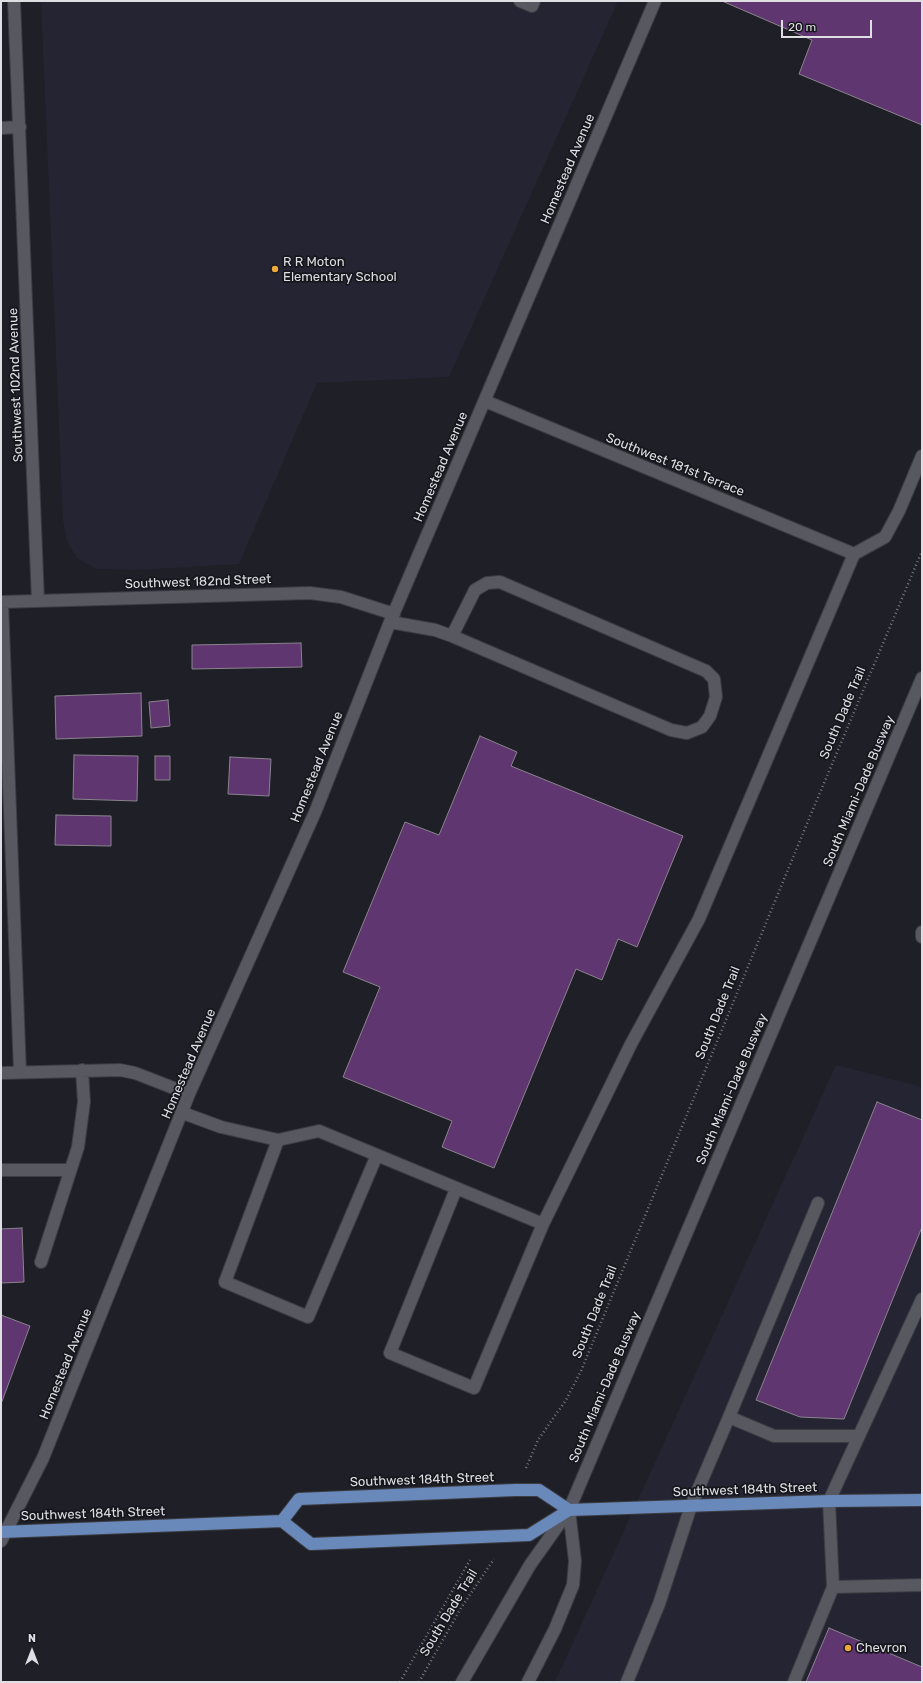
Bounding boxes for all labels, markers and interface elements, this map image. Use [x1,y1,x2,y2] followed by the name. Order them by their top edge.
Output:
[783,12,874,38] scale bar
[788,20,816,34] text: 20 m
[538,112,598,226] street label: Homestead Avenue
[283,254,397,285] place label: R R Moton Elementary School
[270,264,280,274] marker: R R Moton Elementary School
[6,308,26,462] street label: Southwest 102nd Avenue
[411,410,471,524] street label: Homestead Avenue
[603,430,747,500] street label: Southwest 181st Terrace
[125,572,271,592] street label: Southwest 182nd Street
[817,665,869,761] street label: South Dade Trail
[288,709,346,825] street label: Homestead Avenue
[820,713,898,869] street label: South Miami-Dade Busway
[692,964,744,1062] street label: South Dade Trail
[159,1007,219,1121] street label: Homestead Avenue
[693,1011,771,1167] street label: South Miami-Dade Busway
[569,1263,621,1361] street label: South Dade Trail
[37,1306,95,1422] street label: Homestead Avenue
[566,1309,644,1465] street label: South Miami-Dade Busway
[350,1470,494,1490] street label: Southwest 184th Street
[673,1480,817,1500] street label: Southwest 184th Street
[21,1504,165,1524] street label: Southwest 184th Street
[417,1567,481,1659] street label: South Dade Trail
[12,1631,52,1671] north arrow
[28,1632,36,1645] text: N
[856,1640,907,1656] place label: Chevron
[843,1643,853,1653] marker: Chevron

